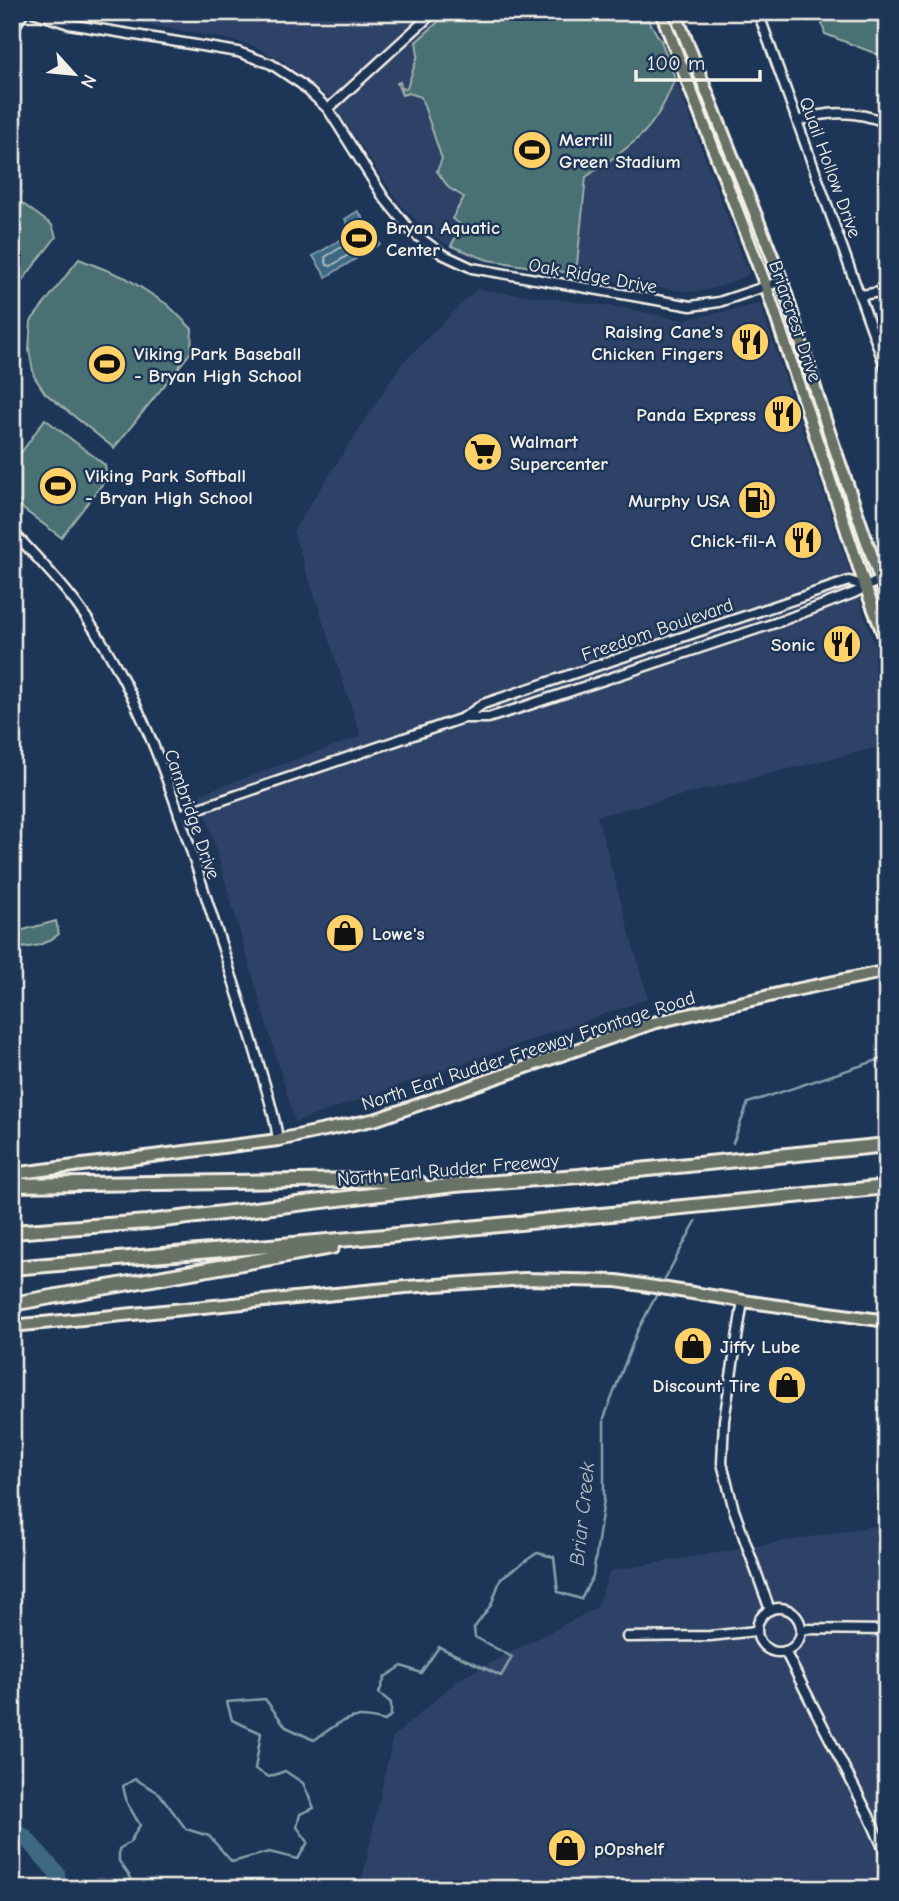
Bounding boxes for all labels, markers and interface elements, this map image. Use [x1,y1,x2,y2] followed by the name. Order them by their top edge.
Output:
[38,38,108,108] north arrow
[636,38,761,82] scale bar
[647,51,705,75] text: 100 m
[76,71,101,92] text: N
[794,94,866,241] street label: Quail Hollow Drive
[511,129,553,171] sports icon: Merrill Green Stadium
[559,129,681,173] place label: Merrill Green Stadium
[338,217,380,259] sports icon: Bryan Aquatic Center
[386,217,500,261] place label: Bryan Aquatic Center
[527,254,659,298] street label: Oak Ridge Drive
[764,258,826,385] street label: Briarcrest Drive
[591,321,723,365] place label: Raising Cane's Chicken Fingers
[729,321,771,363] restaurant icon: Raising Cane's Chicken Fingers
[86,343,128,385] sports icon: Viking Park Baseball - Bryan High School
[134,343,302,387] place label: Viking Park Baseball - Bryan High School
[762,393,804,435] restaurant icon: Panda Express
[636,404,756,426] place label: Panda Express
[462,431,504,473] supermarket icon: Walmart Supercenter
[510,431,608,475] place label: Walmart Supercenter
[37,465,79,507] sports icon: Viking Park Softball - Bryan High School
[85,465,253,509] place label: Viking Park Softball - Bryan High School
[736,479,778,521] fuel station icon: Murphy USA
[628,490,730,512] place label: Murphy USA
[782,519,824,561] restaurant icon: Chick-fil-A
[690,530,777,552] place label: Chick-fil-A
[579,594,736,666] street label: Freedom Boulevard
[821,623,863,665] restaurant icon: Sonic
[771,634,815,656] place label: Sonic
[159,746,225,882] street label: Cambridge Drive
[324,912,366,954] shop icon: Lowe's
[372,923,425,945] place label: Lowe's
[359,987,698,1115] street label: North Earl Rudder Freeway Frontage Road
[336,1149,560,1191] street label: North Earl Rudder Freeway
[672,1325,714,1367] shop icon: Jiffy Lube
[720,1336,800,1358] place label: Jiffy Lube
[766,1364,808,1406] shop icon: Discount Tire
[653,1375,760,1397] place label: Discount Tire
[565,1460,599,1567] water label: Briar Creek
[546,1827,588,1869] shop icon: pOpshelf
[594,1838,665,1860] place label: pOpshelf

